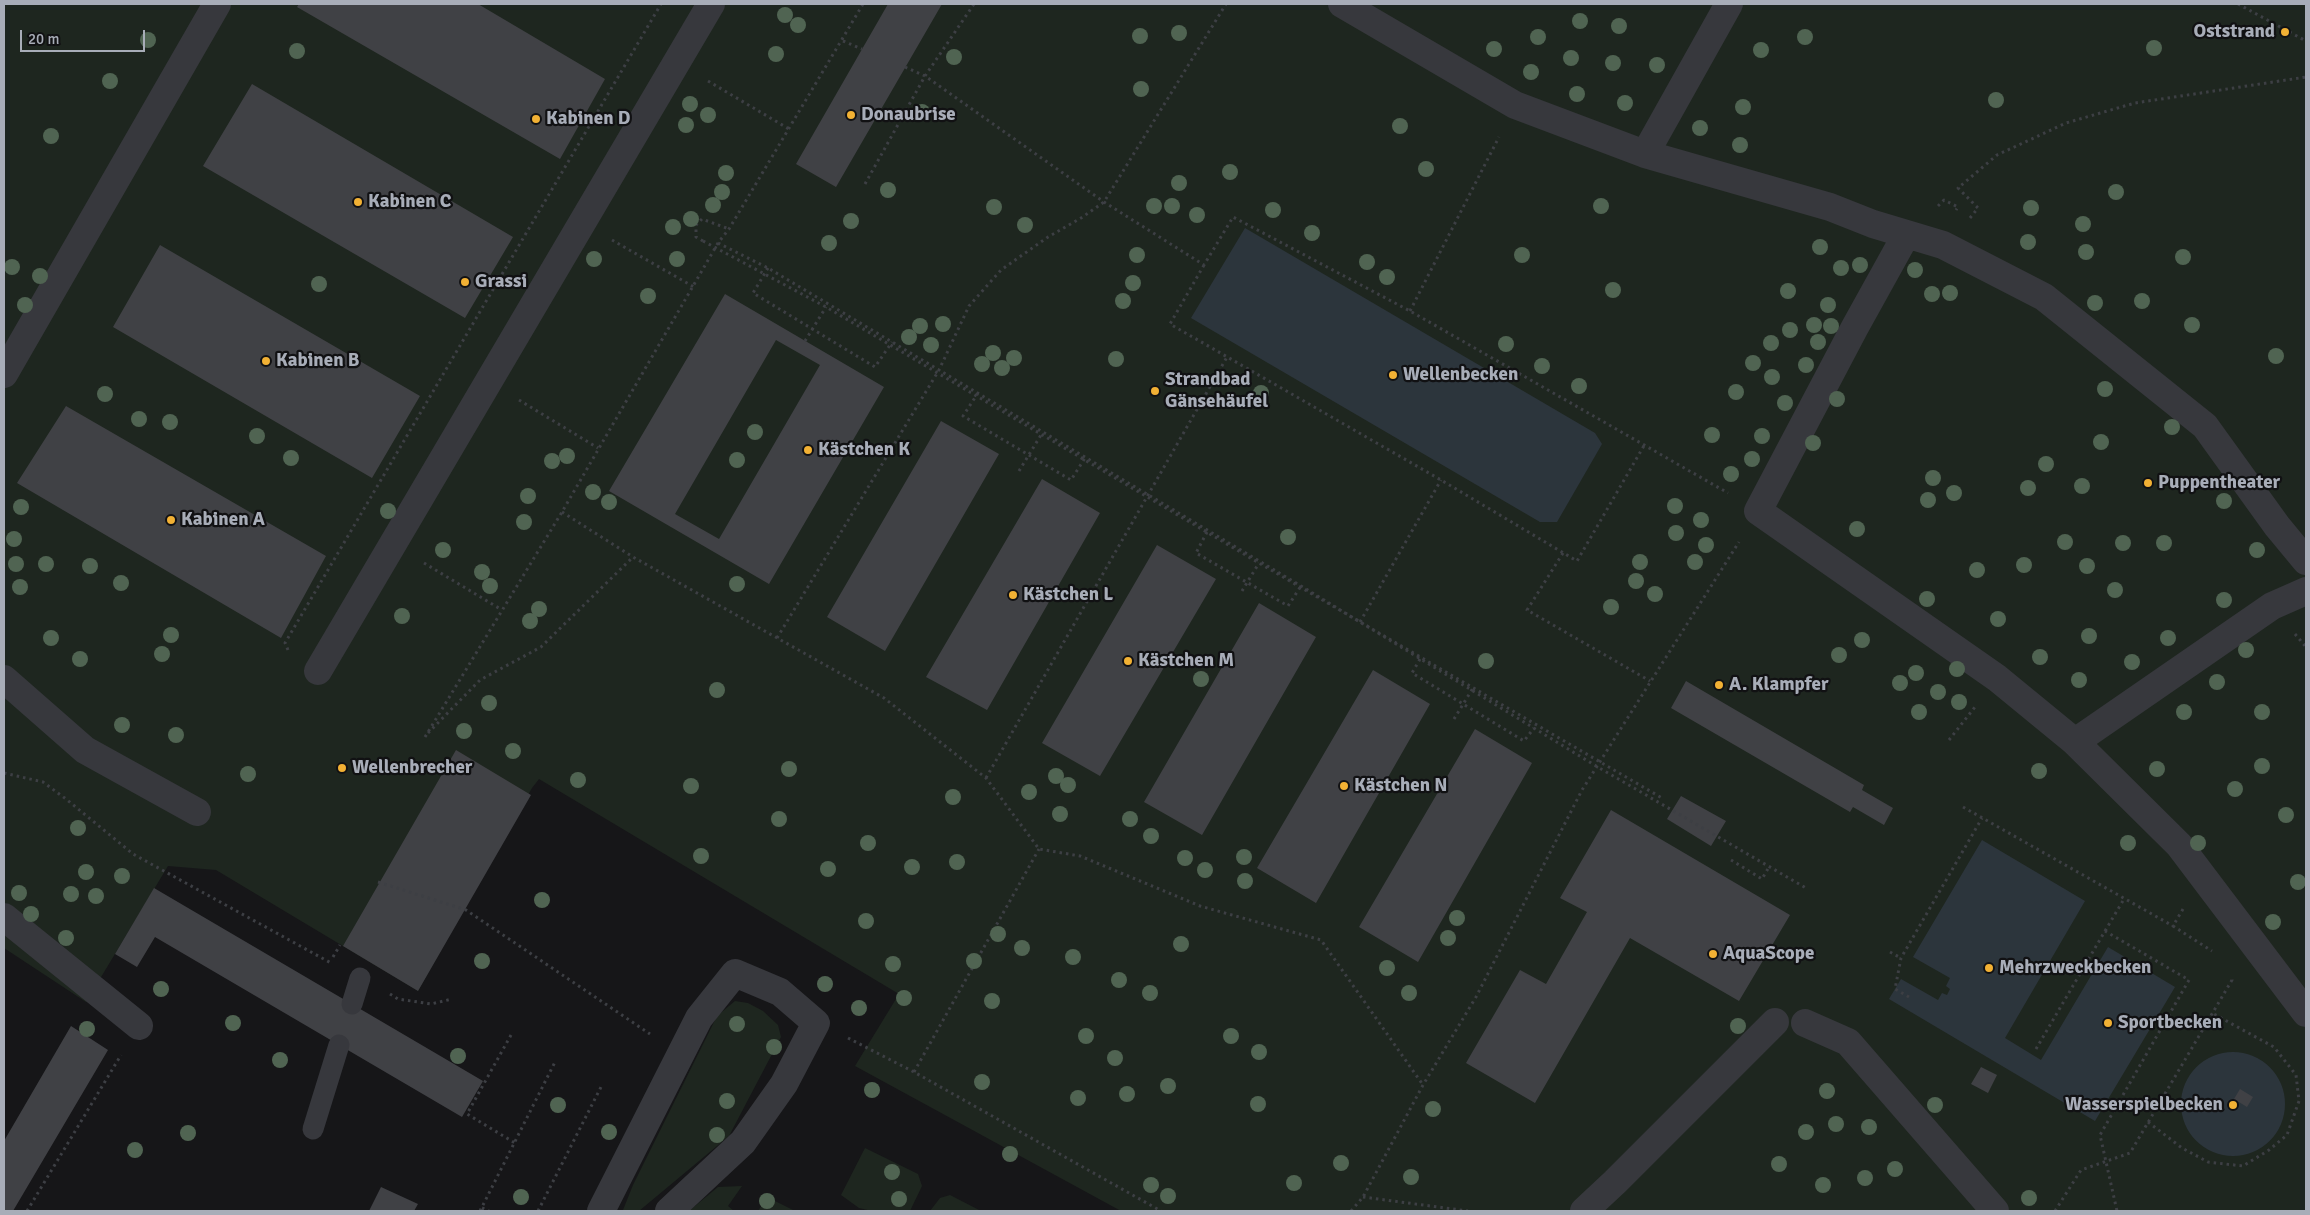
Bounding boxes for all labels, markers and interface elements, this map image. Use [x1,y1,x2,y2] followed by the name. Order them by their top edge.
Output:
[22,20,148,52] scale bar
[2194,21,2275,43] place label: Oststrand
[2279,26,2291,38] marker: Oststrand
[28,30,59,48] text: 20 m
[861,104,956,126] place label: Donaubrise
[546,108,630,130] place label: Kabinen D
[845,109,857,121] marker: Donaubrise
[530,113,542,125] marker: Kabinen D
[368,191,451,213] place label: Kabinen C
[352,196,364,208] marker: Kabinen C
[475,271,527,293] place label: Grassi
[459,276,471,288] marker: Grassi
[276,350,359,372] place label: Kabinen B
[260,355,272,367] marker: Kabinen B
[1403,364,1518,386] place label: Wellenbecken
[1165,369,1268,413] place label: Strandbad Gänsehäufel
[1387,369,1399,381] marker: Wellenbecken
[1149,385,1161,397] marker: Strandbad Gänsehäufel
[818,439,910,461] place label: Kästchen K
[802,444,814,456] marker: Kästchen K
[2158,472,2280,494] place label: Puppentheater
[2142,477,2154,489] marker: Puppentheater
[181,509,265,531] place label: Kabinen A
[165,514,177,526] marker: Kabinen A
[1023,584,1113,606] place label: Kästchen L
[1007,589,1019,601] marker: Kästchen L
[1138,650,1234,672] place label: Kästchen M
[1122,655,1134,667] marker: Kästchen M
[1729,674,1829,696] place label: A. Klampfer
[1713,679,1725,691] marker: A. Klampfer
[352,757,472,779] place label: Wellenbrecher
[336,762,348,774] marker: Wellenbrecher
[1354,775,1447,797] place label: Kästchen N
[1338,780,1350,792] marker: Kästchen N
[1723,943,1814,965] place label: AquaScope
[1707,948,1719,960] marker: AquaScope
[1999,957,2151,979] place label: Mehrzweckbecken
[1983,962,1995,974] marker: Mehrzweckbecken
[2118,1012,2222,1034] place label: Sportbecken
[2102,1017,2114,1029] marker: Sportbecken
[2065,1094,2223,1116] place label: Wasserspielbecken
[2227,1099,2239,1111] marker: Wasserspielbecken

